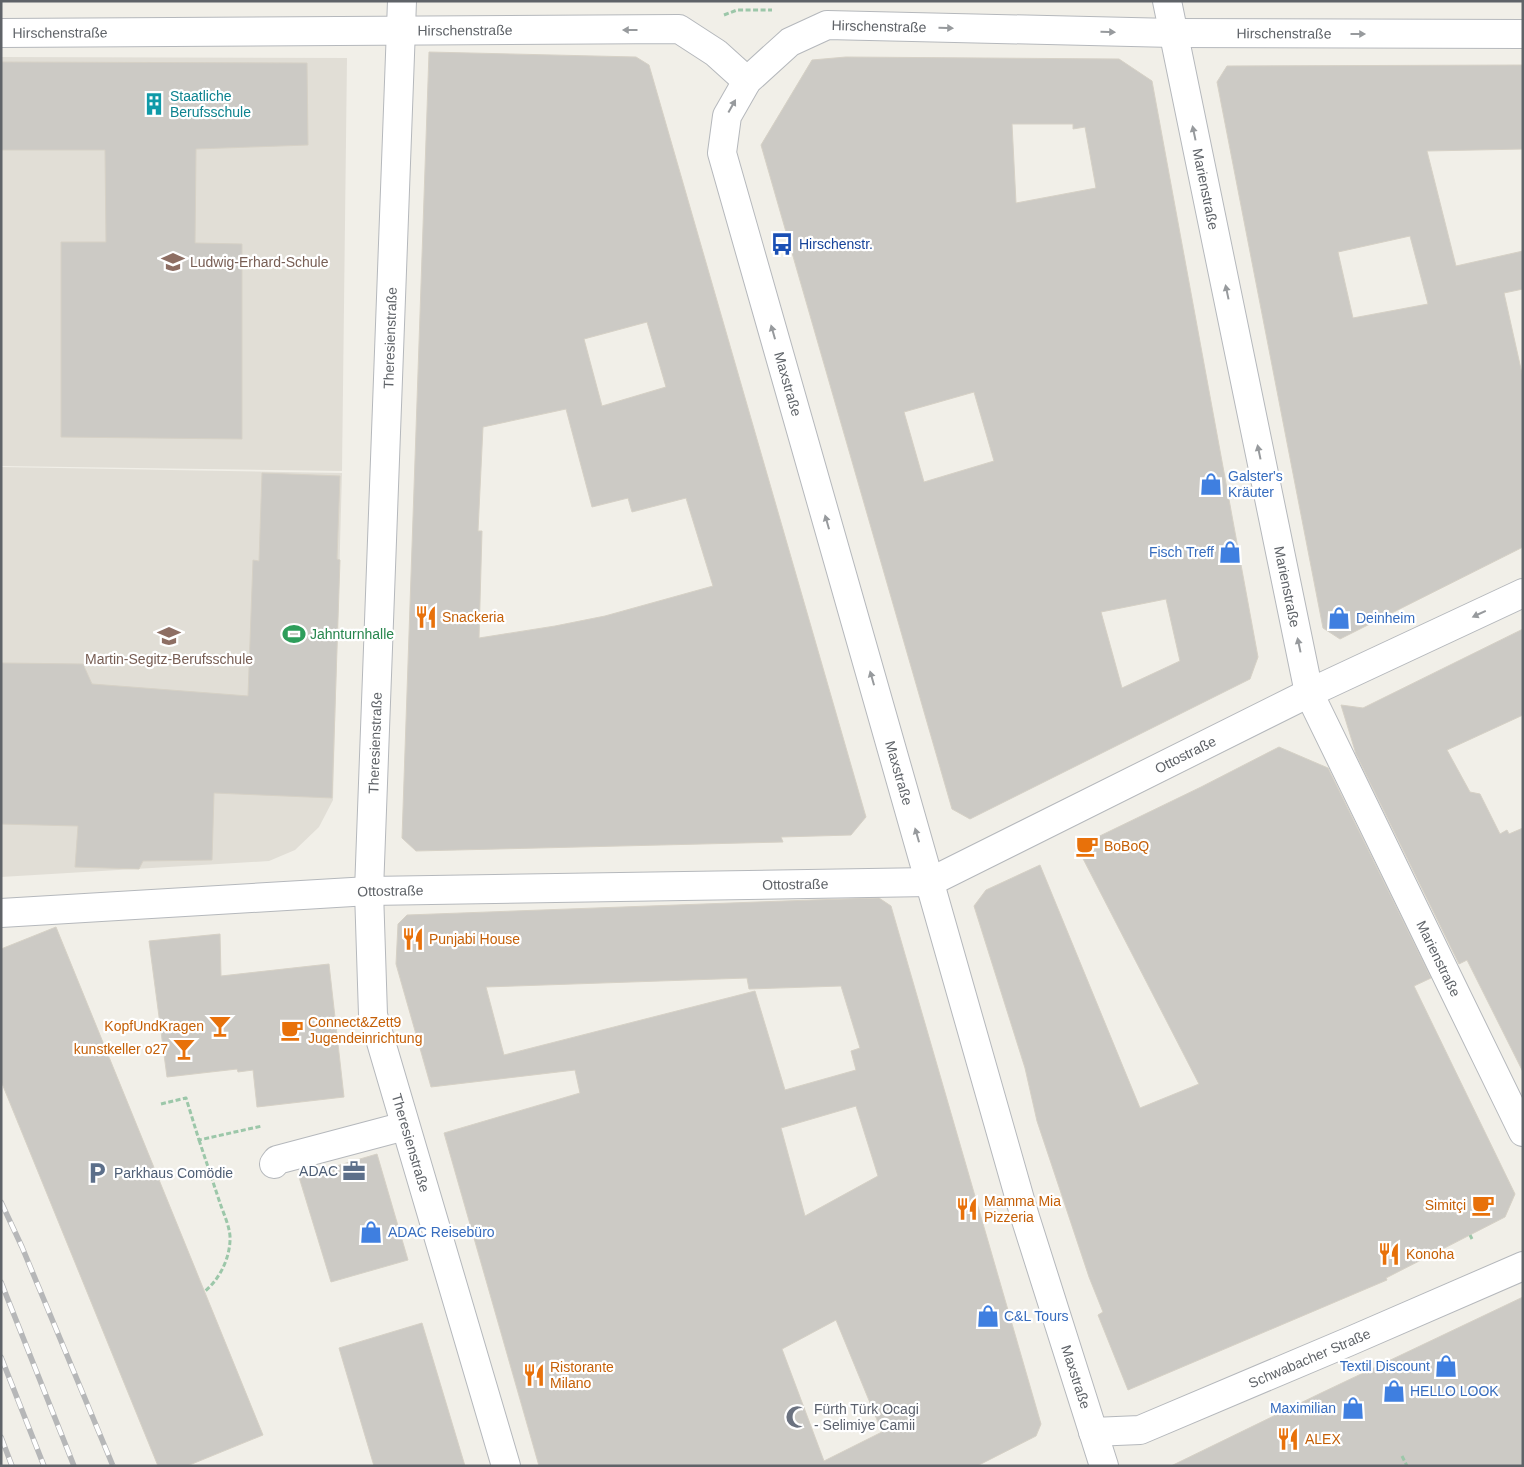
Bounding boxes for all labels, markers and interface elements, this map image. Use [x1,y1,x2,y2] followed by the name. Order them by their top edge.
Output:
[831,17,927,35] street label: Hirschenstraße
[417,22,513,39] street label: Hirschenstraße
[12,24,108,41] street label: Hirschenstraße
[938,24,954,32] one-way arrow
[1236,25,1332,41] street label: Hirschenstraße
[622,26,638,34] one-way arrow
[1101,28,1117,36] one-way arrow
[1351,30,1367,38] one-way arrow
[170,88,251,120] place label: Staatliche Berufsschule
[141,91,167,117] building icon: Staatliche Berufsschule
[728,100,737,113] one-way arrow
[1190,126,1198,141] one-way arrow
[1189,147,1222,231] street label: Marienstraße
[769,231,795,257] bus stop icon: Hirschenstr.
[799,236,873,252] place label: Hirschenstr.
[160,249,186,275] school or university icon: Ludwig-Erhard-Schule
[190,254,329,270] place label: Ludwig-Erhard-Schule
[1222,284,1230,300] one-way arrow
[380,287,400,389] street label: Theresienstraße
[769,325,777,340] one-way arrow
[771,350,805,418] street label: Maxstraße
[1255,443,1263,459] one-way arrow
[1228,468,1283,500] place label: Galster's Kräuter
[1198,471,1224,497] shop icon: Galster's Kräuter
[823,515,831,530] one-way arrow
[1217,539,1243,565] shop icon: Fisch Treff
[1149,544,1214,560] place label: Fisch Treff
[1271,545,1303,629] street label: Marienstraße
[413,604,439,630] restaurant icon: Snackeria
[1326,605,1352,631] shop icon: Deinheim
[442,609,504,625] place label: Snackeria
[1356,610,1415,626] place label: Deinheim
[1471,610,1486,618] one-way arrow
[281,621,307,647] sports icon: Jahnturnhalle
[156,623,182,649] school or university icon: Martin-Segitz-Berufsschule
[310,626,394,642] place label: Jahnturnhalle
[1295,637,1303,653] one-way arrow
[85,651,253,667] place label: Martin-Segitz-Berufsschule
[868,671,876,686] one-way arrow
[365,692,385,794] street label: Theresienstraße
[1152,733,1219,777] street label: Ottostraße
[882,739,916,807] street label: Maxstraße
[912,827,920,842] one-way arrow
[1074,833,1100,859] cafe icon: BoBoQ
[1104,838,1149,854] place label: BoBoQ
[762,876,829,893] street label: Ottostraße
[357,882,424,900] street label: Ottostraße
[1413,918,1464,999] street label: Marienstraße
[400,926,426,952] restaurant icon: Punjabi House
[429,931,520,947] place label: Punjabi House
[207,1013,233,1039] bar icon: KopfUndKragen
[308,1014,422,1046] place label: Connect&Zett9 Jugendeinrichtung
[279,1017,305,1043] cafe icon: Connect&Zett9 Jugendeinrichtung
[104,1018,204,1034] place label: KopfUndKragen
[171,1036,197,1062] bar icon: kunstkeller o27
[74,1041,168,1057] place label: kunstkeller o27
[389,1092,433,1194] street label: Theresienstraße
[341,1158,367,1184] office icon: ADAC
[84,1160,110,1186] parking icon: Parkhaus Comödie
[299,1163,338,1179] place label: ADAC
[114,1165,233,1181] place label: Parkhaus Comödie
[1470,1192,1496,1218] cafe icon: Simitçi
[984,1193,1061,1225] place label: Mamma Mia Pizzeria
[954,1196,980,1222] restaurant icon: Mamma Mia Pizzeria
[1425,1197,1466,1213] place label: Simitçi
[358,1219,384,1245] shop icon: ADAC Reisebüro
[388,1224,495,1240] place label: ADAC Reisebüro
[1376,1241,1402,1267] restaurant icon: Konoha
[1406,1246,1454,1262] place label: Konoha
[975,1303,1001,1329] shop icon: C&L Tours
[1004,1308,1069,1324] place label: C&L Tours
[1246,1325,1373,1391] street label: Schwabacher Straße
[1058,1343,1094,1411] street label: Maxstraße
[1433,1353,1459,1379] shop icon: Textil Discount
[1340,1358,1430,1374] place label: Textil Discount
[550,1359,614,1391] place label: Ristorante Milano
[521,1362,547,1388] restaurant icon: Ristorante Milano
[1381,1378,1407,1404] shop icon: HELLO LOOK
[1410,1383,1499,1399] place label: HELLO LOOK
[1340,1395,1366,1421] shop icon: Maximilian
[1270,1400,1336,1416] place label: Maximilian
[814,1401,919,1433] place label: Fürth Türk Ocagi - Selimiye Camii
[784,1404,810,1430] mosque icon: Fürth Türk Ocagi - Selimiye Camii
[1275,1426,1301,1452] restaurant icon: ALEX
[1305,1431,1341,1447] place label: ALEX

